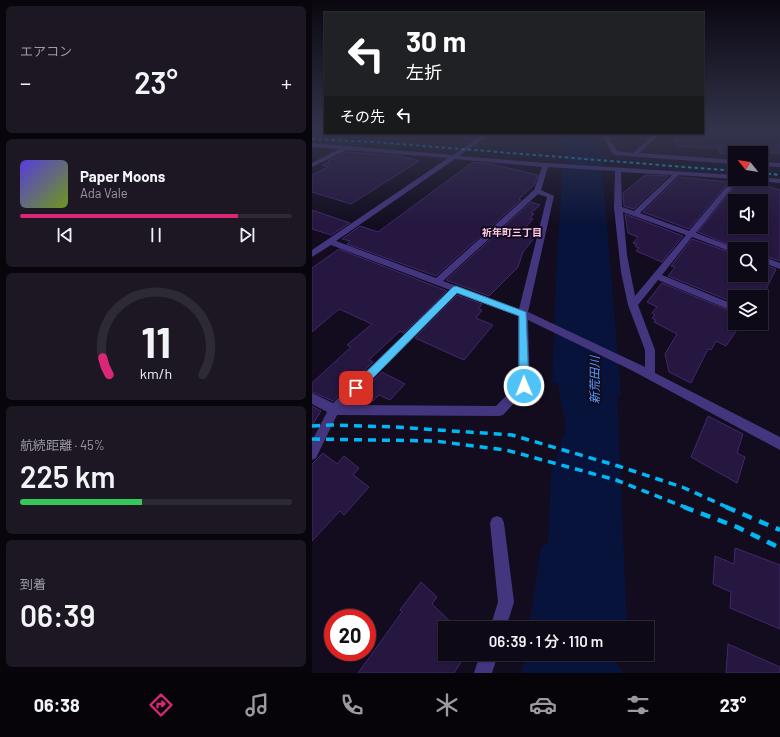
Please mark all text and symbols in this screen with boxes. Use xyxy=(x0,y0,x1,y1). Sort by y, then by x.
text: 30 m xyxy=(406,24,466,58)
icon: left xyxy=(340,28,392,80)
text: エアコン xyxy=(20,43,72,59)
text: 左折 xyxy=(406,61,442,83)
text: 23° xyxy=(134,64,178,100)
text: − xyxy=(20,69,31,95)
text: + xyxy=(281,69,292,95)
icon: left xyxy=(393,104,415,126)
text: その先 xyxy=(340,107,385,125)
north arrow xyxy=(728,146,768,186)
map controls xyxy=(728,146,768,330)
text: Paper Moons xyxy=(80,167,165,185)
text: Ada Vale xyxy=(80,185,128,201)
button: sound xyxy=(728,194,768,234)
icon: previous xyxy=(54,224,76,246)
icon: pause xyxy=(145,224,167,246)
icon: next xyxy=(236,224,258,246)
district label: 祈年町三丁目 xyxy=(482,226,542,238)
button: search xyxy=(728,242,768,282)
button: layers xyxy=(728,290,768,330)
text: 11 xyxy=(141,315,171,365)
water label: 新荒田川 xyxy=(587,354,601,404)
text: km/h xyxy=(140,364,172,381)
position arrow xyxy=(503,365,545,407)
pin xyxy=(339,371,373,405)
icon: arrive xyxy=(345,377,367,399)
text: 航続距離 · 45% xyxy=(20,437,105,453)
text: 225 km xyxy=(20,458,116,494)
text: 到着 xyxy=(20,576,46,592)
text: 06:39 xyxy=(20,597,95,633)
speed limit sign: 20 xyxy=(324,609,376,661)
text: 06:39 · 1 分 · 110 m xyxy=(489,632,603,650)
icon: directions xyxy=(147,691,175,719)
icon: music xyxy=(243,691,271,719)
icon: phone xyxy=(338,691,366,719)
icon: climate xyxy=(433,691,461,719)
icon: car xyxy=(529,691,557,719)
icon: filters xyxy=(624,691,652,719)
text: 06:38 xyxy=(34,694,80,716)
text: 23° xyxy=(720,694,746,716)

